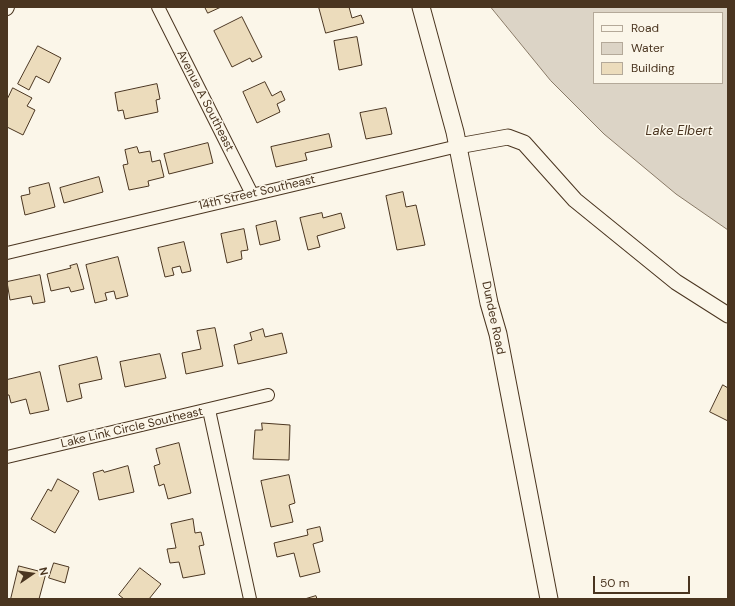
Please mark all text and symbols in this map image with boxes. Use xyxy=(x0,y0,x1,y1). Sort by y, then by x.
legend xyxy=(593,12,723,84)
text: Road xyxy=(631,20,659,36)
text: Water xyxy=(631,40,664,56)
street label: Avenue A Southeast xyxy=(173,48,237,154)
text: Building xyxy=(631,60,675,76)
water label: Lake Elbert xyxy=(646,124,712,140)
street label: 14th Street Southeast xyxy=(197,173,317,213)
street label: Dundee Road xyxy=(478,280,508,356)
street label: Lake Link Circle Southeast xyxy=(60,405,204,451)
north arrow xyxy=(12,554,52,594)
text: N xyxy=(36,566,51,577)
scale bar xyxy=(595,568,692,594)
text: 50 m xyxy=(600,575,629,591)

